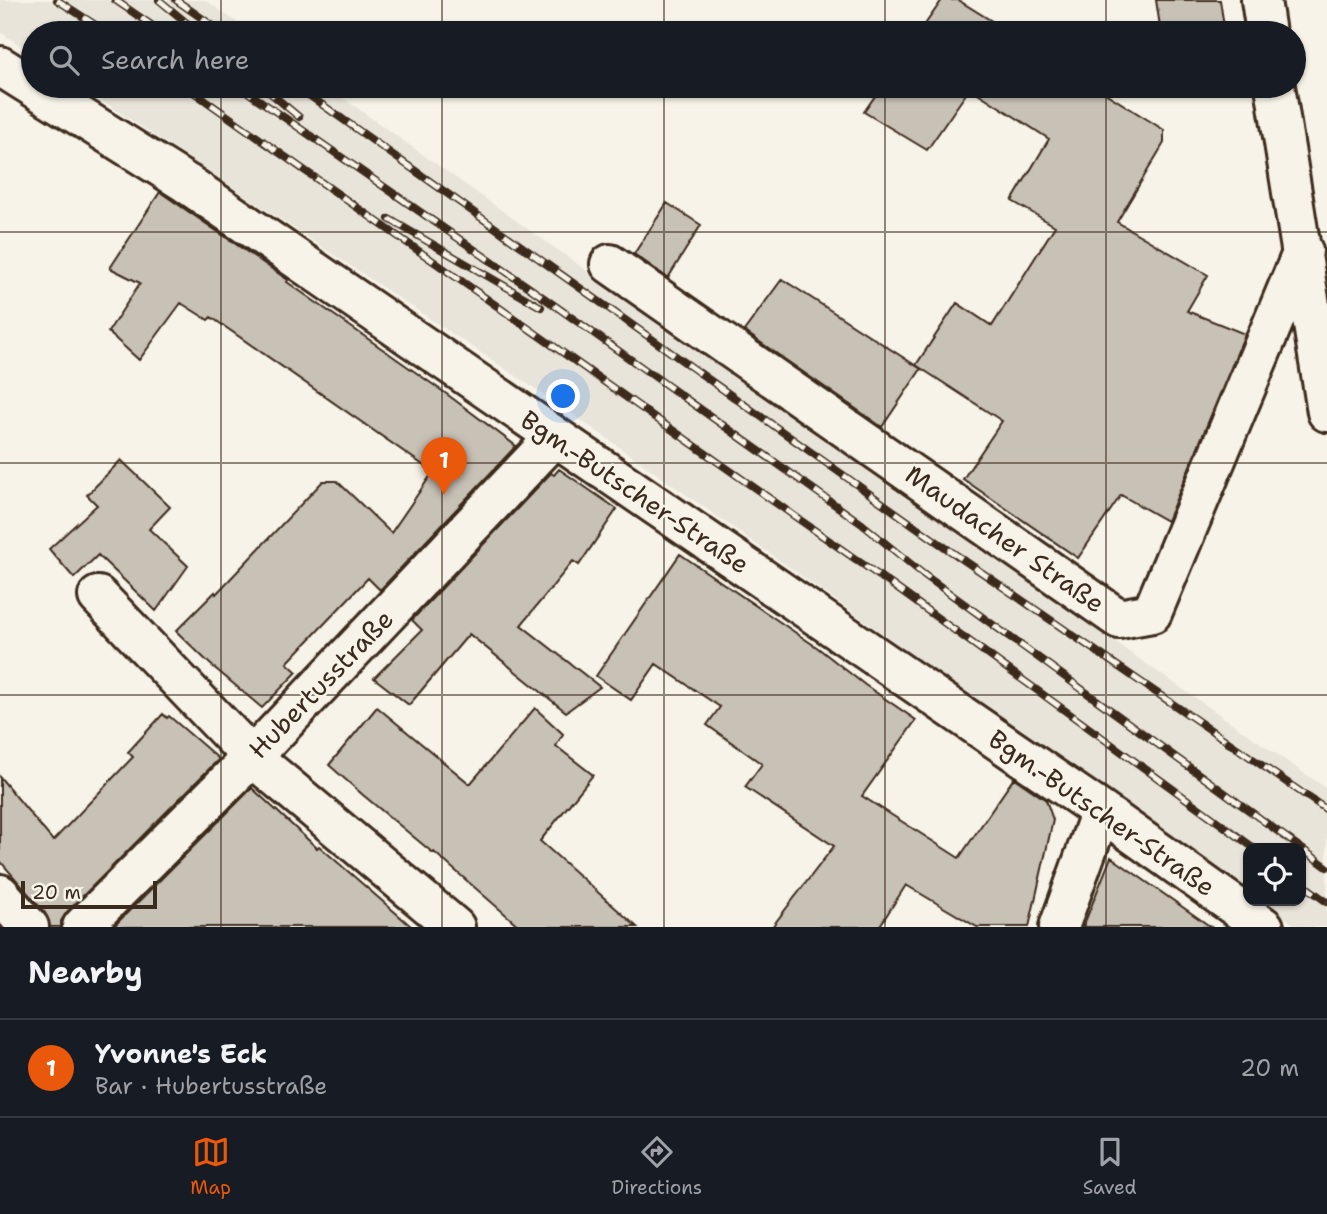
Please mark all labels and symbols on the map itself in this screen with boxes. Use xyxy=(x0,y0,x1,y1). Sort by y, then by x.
your location xyxy=(546,379,580,413)
street label: Bgm.-Butscher-Straße xyxy=(514,402,757,581)
pin: 1 xyxy=(421,437,467,495)
street label: Maudacher Straße xyxy=(899,457,1112,621)
street label: Hubertusstraße xyxy=(241,602,401,766)
street label: Bgm.-Butscher-Straße xyxy=(982,721,1223,904)
scale bar xyxy=(21,878,158,910)

